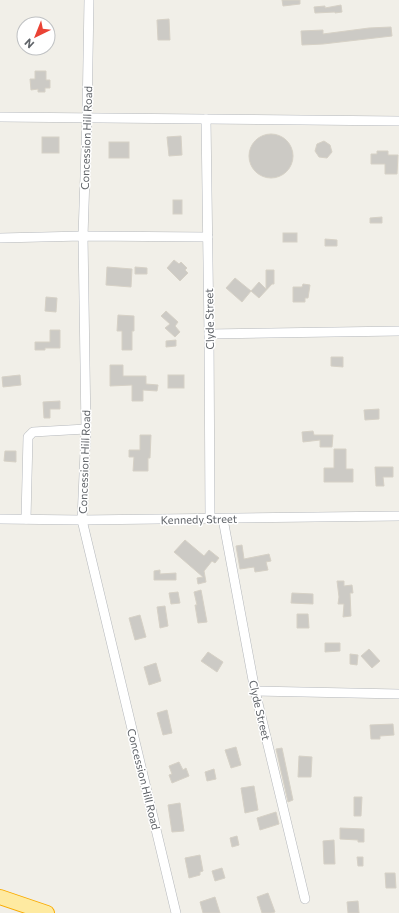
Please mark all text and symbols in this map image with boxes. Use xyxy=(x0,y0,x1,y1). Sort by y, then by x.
north arrow xyxy=(16,16,56,56)
text: N xyxy=(21,36,36,51)
street label: Concession Hill Road xyxy=(78,86,94,190)
street label: Clyde Street xyxy=(202,288,216,350)
street label: Concession Hill Road xyxy=(76,410,92,514)
street label: Kennedy Street xyxy=(161,512,238,526)
street label: Clyde Street xyxy=(247,679,273,742)
street label: Concession Hill Road xyxy=(125,727,163,831)

